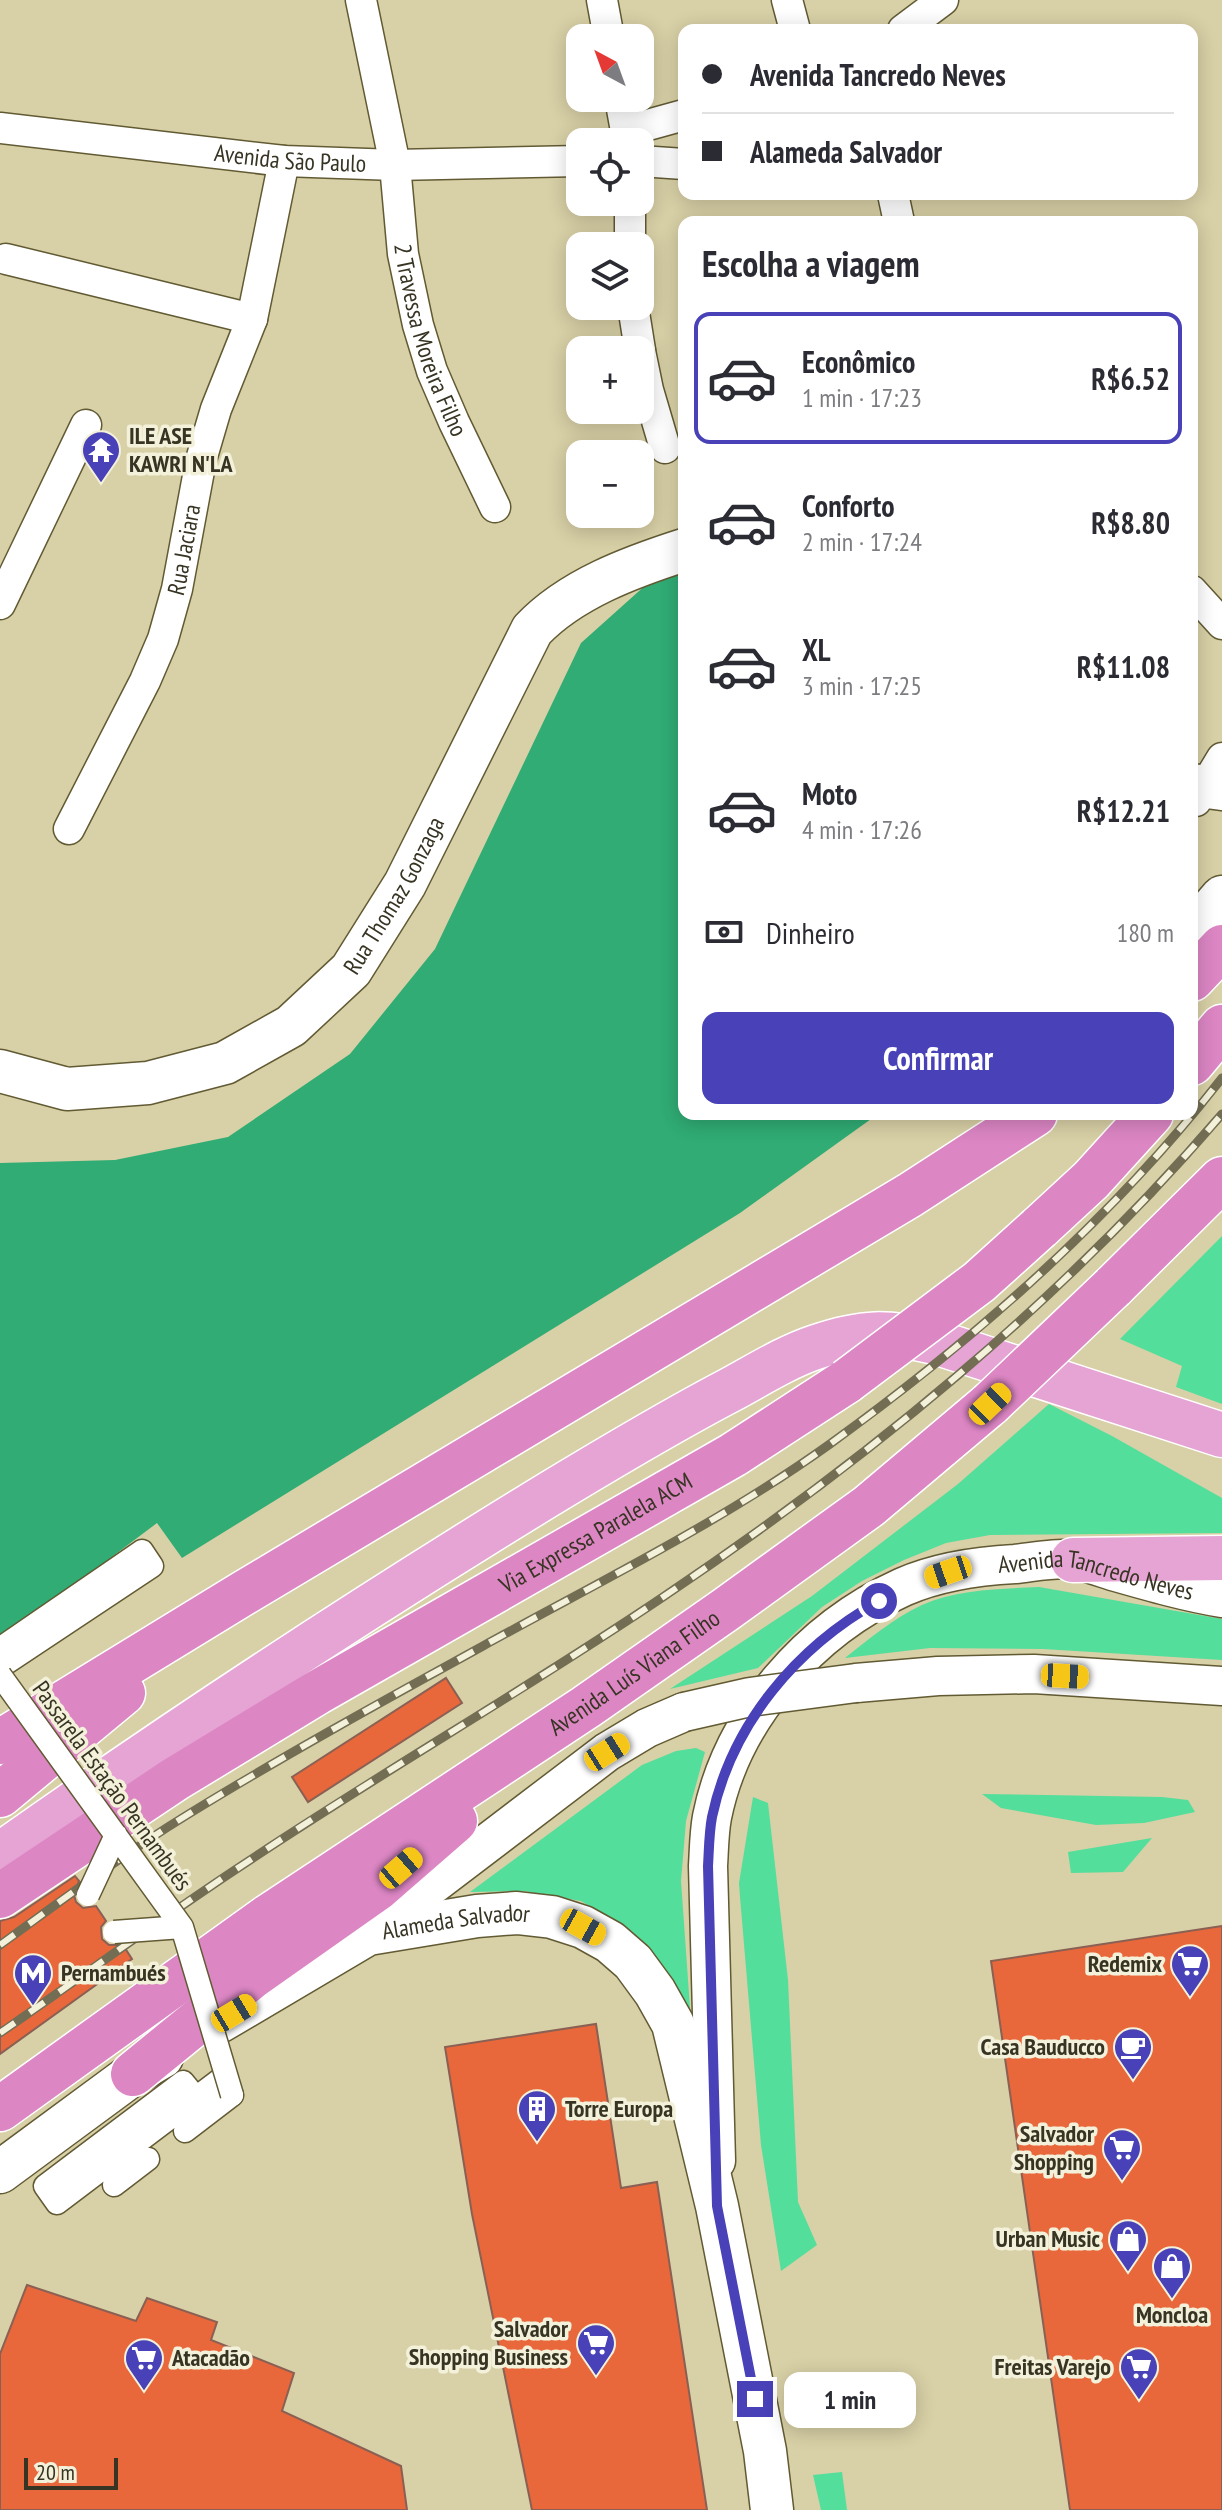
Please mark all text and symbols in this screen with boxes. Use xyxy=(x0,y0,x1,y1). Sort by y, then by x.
north arrow xyxy=(566,24,654,112)
map controls xyxy=(566,24,654,528)
text: Avenida Tancredo Neves xyxy=(750,55,1006,94)
button: locate xyxy=(566,128,654,216)
text: Alameda Salvador xyxy=(750,132,942,171)
street label: Avenida São Paulo xyxy=(213,137,367,179)
button: layers xyxy=(566,232,654,320)
text: Escolha a viagem xyxy=(702,240,920,287)
street label: 2 Travessa Moreira Filho xyxy=(387,242,475,441)
button: + xyxy=(566,336,654,424)
icon: car xyxy=(706,342,778,414)
text: Econômico xyxy=(802,342,915,381)
text: R$6.52 xyxy=(1091,359,1170,398)
text: 1 min · 17:23 xyxy=(802,381,922,414)
place label: ILE ASE KAWRI N'LA xyxy=(129,420,234,479)
temple icon: ILE ASE KAWRI N'LA xyxy=(80,429,122,484)
button: − xyxy=(566,440,654,528)
icon: car xyxy=(706,486,778,558)
text: Conforto xyxy=(802,486,895,525)
street label: Rua Jaciara xyxy=(160,502,207,599)
text: R$8.80 xyxy=(1091,503,1170,542)
text: 2 min · 17:24 xyxy=(802,525,922,558)
icon: car xyxy=(706,630,778,702)
text: XL xyxy=(802,630,831,669)
text: R$11.08 xyxy=(1077,647,1170,686)
text: 3 min · 17:25 xyxy=(802,669,922,702)
icon: car xyxy=(706,774,778,846)
text: Moto xyxy=(802,774,857,813)
text: R$12.21 xyxy=(1077,791,1170,830)
street label: Rua Thomaz Gonzaga xyxy=(336,811,451,980)
text: 4 min · 17:26 xyxy=(802,813,922,846)
icon: cash xyxy=(702,910,746,954)
text: Dinheiro xyxy=(766,913,855,952)
text: 180 m xyxy=(1116,916,1174,949)
button: Confirmar xyxy=(702,1012,1174,1104)
car xyxy=(964,1379,1016,1429)
street label: Via Expressa Paralela ACM xyxy=(493,1465,698,1601)
street label: Avenida Tancredo Neves xyxy=(997,1543,1197,1607)
car xyxy=(921,1553,975,1591)
route start xyxy=(861,1583,897,1619)
street label: Avenida Luís Viana Filho xyxy=(543,1602,726,1742)
car xyxy=(1040,1663,1090,1689)
street label: Passarela Estação Pernambués xyxy=(26,1675,199,1897)
car xyxy=(580,1729,634,1775)
car xyxy=(375,1843,427,1893)
street label: Alameda Salvador xyxy=(380,1897,532,1946)
car xyxy=(556,1905,610,1949)
supermarket icon: Redemix xyxy=(1169,1943,1211,1998)
place label: Redemix xyxy=(1088,1948,1162,1979)
metro station icon: Pernambués xyxy=(12,1952,54,2007)
place label: Pernambués xyxy=(61,1957,166,1988)
car xyxy=(207,1990,261,2036)
cafe icon: Casa Bauducco xyxy=(1112,2026,1154,2081)
place label: Casa Bauducco xyxy=(980,2031,1105,2062)
building icon: Torre Europa xyxy=(516,2088,558,2143)
place label: Torre Europa xyxy=(565,2093,673,2124)
place label: Salvador Shopping xyxy=(1014,2118,1095,2177)
supermarket icon: Salvador Shopping xyxy=(1101,2127,1143,2182)
shop icon: Urban Music xyxy=(1107,2218,1149,2273)
place label: Urban Music xyxy=(996,2223,1101,2254)
shop icon: Moncloa xyxy=(1151,2245,1193,2300)
place label: Moncloa xyxy=(1136,2299,1208,2330)
place label: Salvador Shopping Business xyxy=(409,2313,569,2372)
supermarket icon: Salvador Shopping Business xyxy=(575,2322,617,2377)
supermarket icon: Atacadão xyxy=(123,2337,165,2392)
place label: Atacadão xyxy=(171,2342,250,2373)
supermarket icon: Freitas Varejo xyxy=(1118,2346,1160,2401)
place label: Freitas Varejo xyxy=(994,2351,1111,2382)
callout: 1 min xyxy=(783,2371,915,2427)
route end xyxy=(737,2381,773,2417)
text: 1 min xyxy=(824,2383,876,2416)
scale bar xyxy=(24,2454,118,2490)
text: 20 m xyxy=(36,2458,75,2486)

